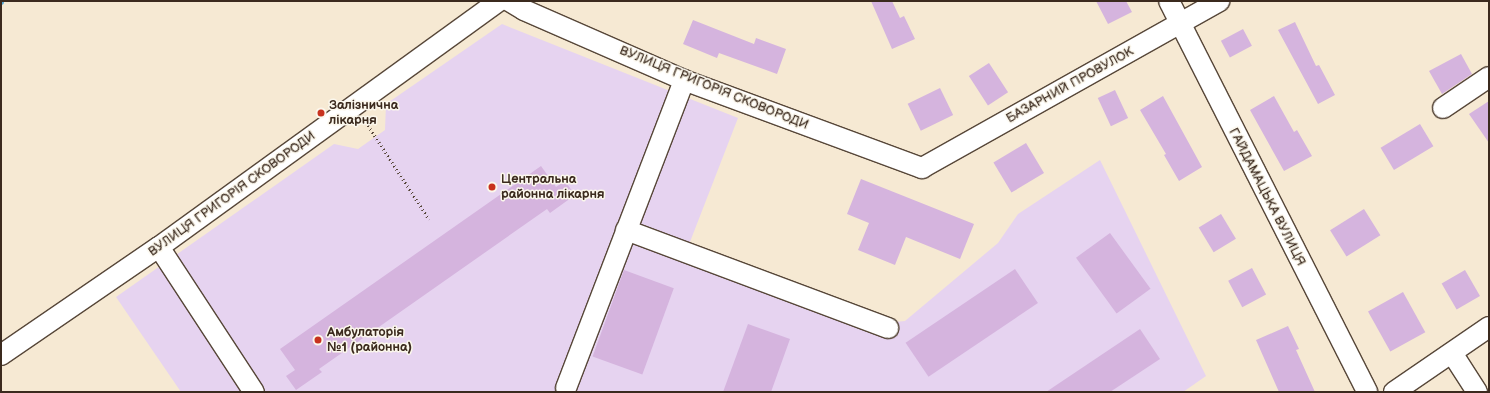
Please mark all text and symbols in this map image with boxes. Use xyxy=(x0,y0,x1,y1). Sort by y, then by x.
street label: ВУЛИЦЯ ГРИГОРІЯ СКОВОРОДИ xyxy=(617,43,811,133)
street label: БАЗАРНИЙ ПРОВУЛОК xyxy=(1004,44,1136,126)
place label: Залізнична лікарня xyxy=(329,98,398,129)
marker: Залізнична лікарня xyxy=(316,108,326,118)
street label: ГАЙДАМАЦЬКА ВУЛИЦЯ xyxy=(1225,126,1309,268)
street label: ВУЛИЦЯ ГРИГОРІЯ СКОВОРОДИ xyxy=(146,128,318,260)
place label: Центральна районна лікарня xyxy=(501,172,605,203)
marker: Центральна районна лікарня xyxy=(486,181,498,193)
place label: Амбулаторія №1 (районна) xyxy=(327,325,412,356)
marker: Амбулаторія №1 (районна) xyxy=(312,334,324,346)

